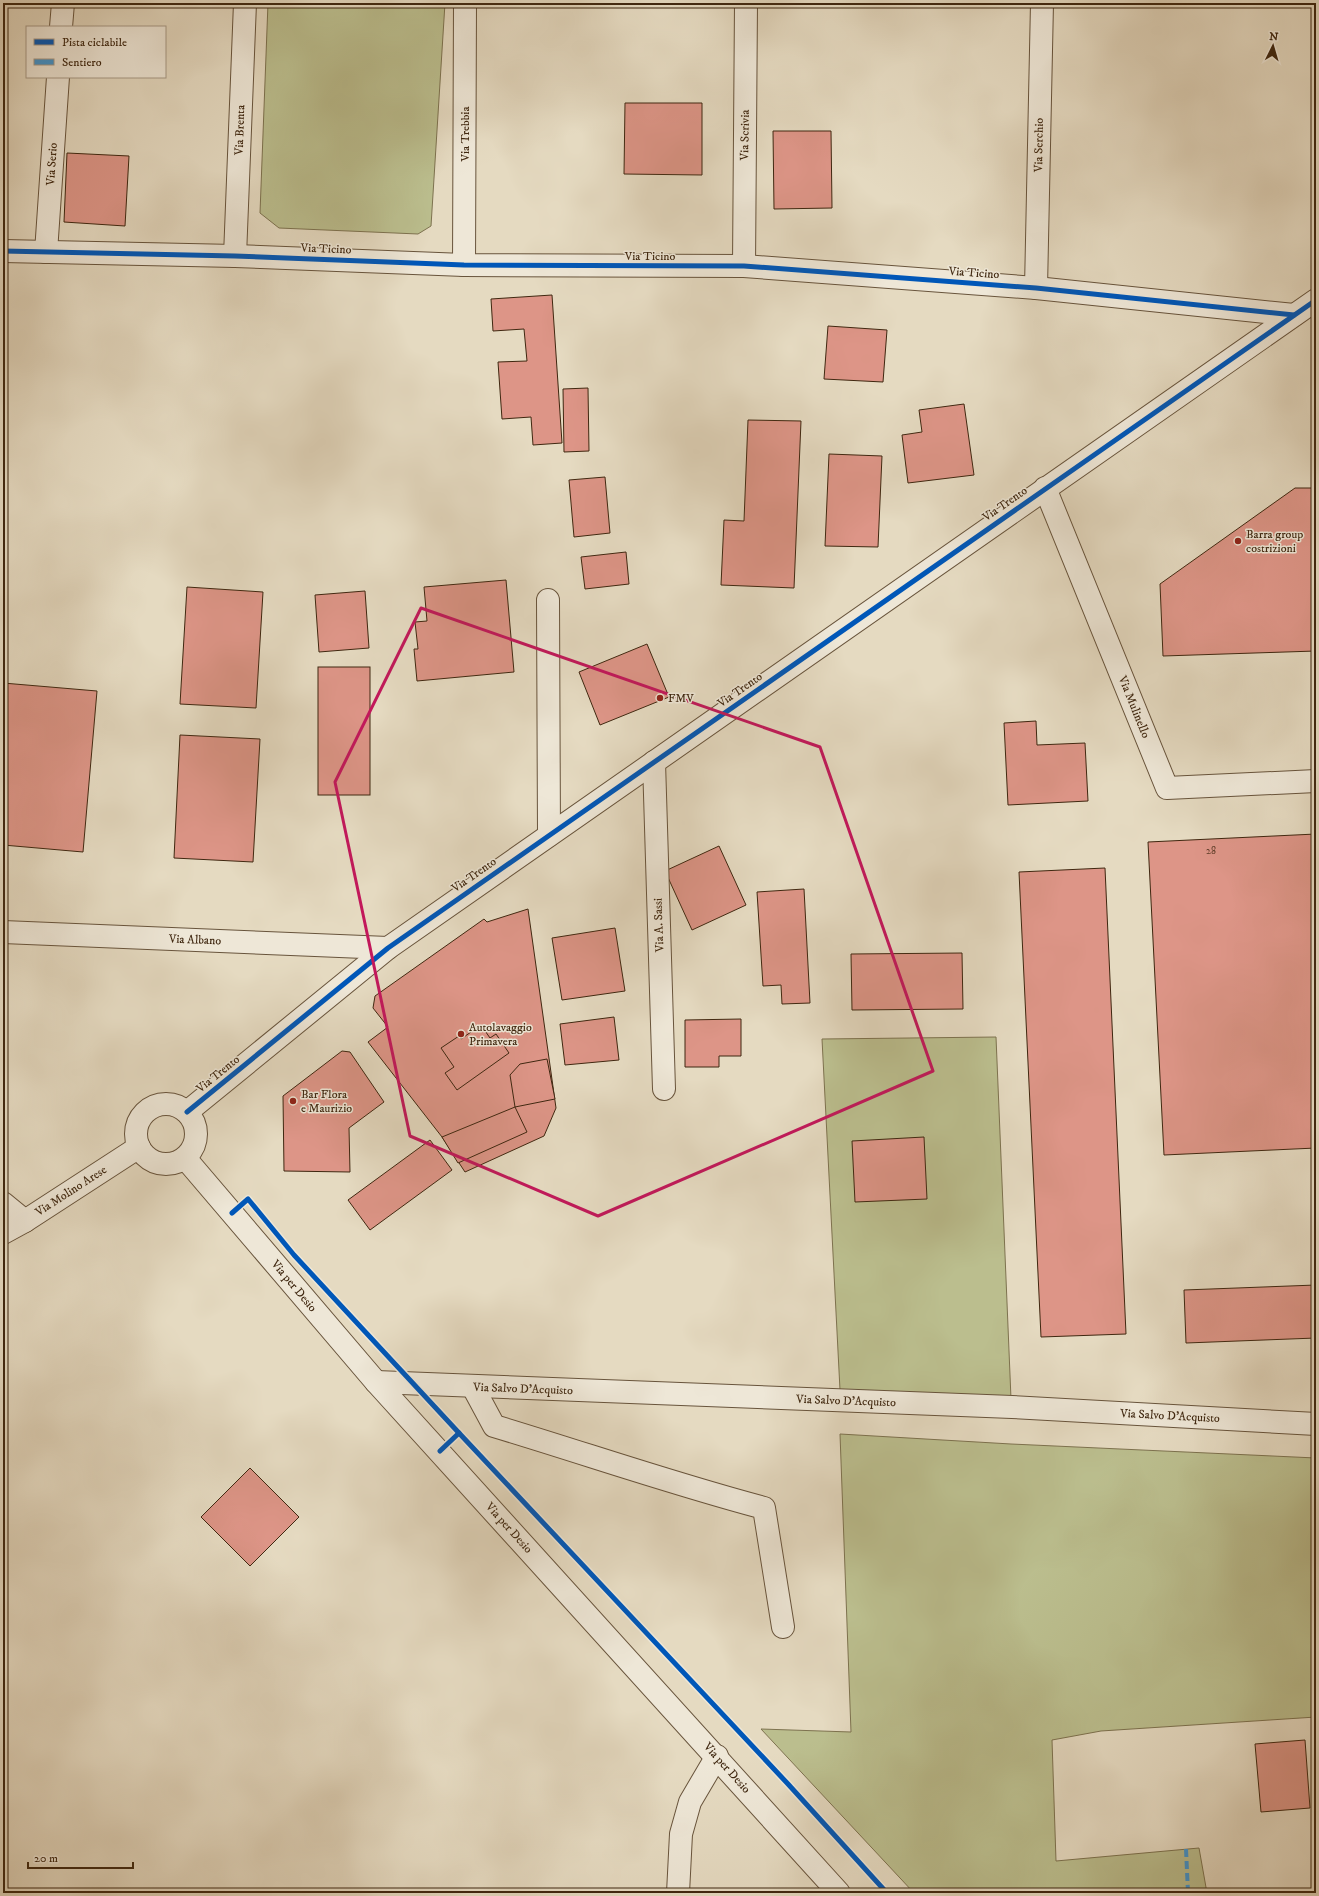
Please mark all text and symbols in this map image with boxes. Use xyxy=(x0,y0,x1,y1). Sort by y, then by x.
legend xyxy=(26,26,166,78)
north arrow xyxy=(1253,26,1293,66)
text: N xyxy=(1269,30,1279,44)
text: Pista ciclabile xyxy=(62,35,127,50)
text: Sentiero xyxy=(62,55,102,70)
street label: Via Brenta xyxy=(232,104,248,156)
street label: Via Trebbia xyxy=(458,106,473,163)
street label: Via Scrivia xyxy=(737,109,753,162)
street label: Via Serchio xyxy=(1031,118,1047,173)
street label: Via Serio xyxy=(43,142,61,187)
street label: Via Ticino xyxy=(299,241,352,257)
street label: Via Ticino xyxy=(624,249,676,264)
street label: Via Ticino xyxy=(947,264,1000,282)
street label: Via Trento xyxy=(979,483,1031,525)
place label: Barra group costrizioni xyxy=(1246,527,1303,556)
marker: Barra group costrizioni xyxy=(1233,536,1243,546)
street label: Via Trento xyxy=(714,669,766,711)
street label: Via Mulinello xyxy=(1114,673,1153,740)
place label: FMV xyxy=(668,691,694,706)
marker: FMV xyxy=(655,693,665,703)
house number: 28 xyxy=(1206,845,1216,857)
street label: Via Trento xyxy=(448,854,500,896)
street label: Via A. Sassi xyxy=(651,898,667,953)
street label: Via Albano xyxy=(168,932,222,948)
place label: Autolavaggio Primavera xyxy=(469,1020,532,1049)
marker: Autolavaggio Primavera xyxy=(456,1029,466,1039)
street label: Via Trento xyxy=(193,1052,243,1097)
place label: Bar Flora e Maurizio xyxy=(301,1087,352,1116)
marker: Bar Flora e Maurizio xyxy=(288,1096,298,1106)
street label: Via Molino Arese xyxy=(32,1162,110,1220)
street label: Via per Desio xyxy=(267,1256,320,1315)
street label: Via Salvo D'Acquisto xyxy=(472,1380,573,1398)
street label: Via Salvo D'Acquisto xyxy=(795,1392,896,1410)
street label: Via Salvo D'Acquisto xyxy=(1119,1406,1220,1426)
street label: Via per Desio xyxy=(482,1499,536,1557)
street label: Via per Desio xyxy=(700,1739,754,1797)
scale bar xyxy=(28,1844,133,1870)
text: 20 m xyxy=(34,1851,58,1866)

